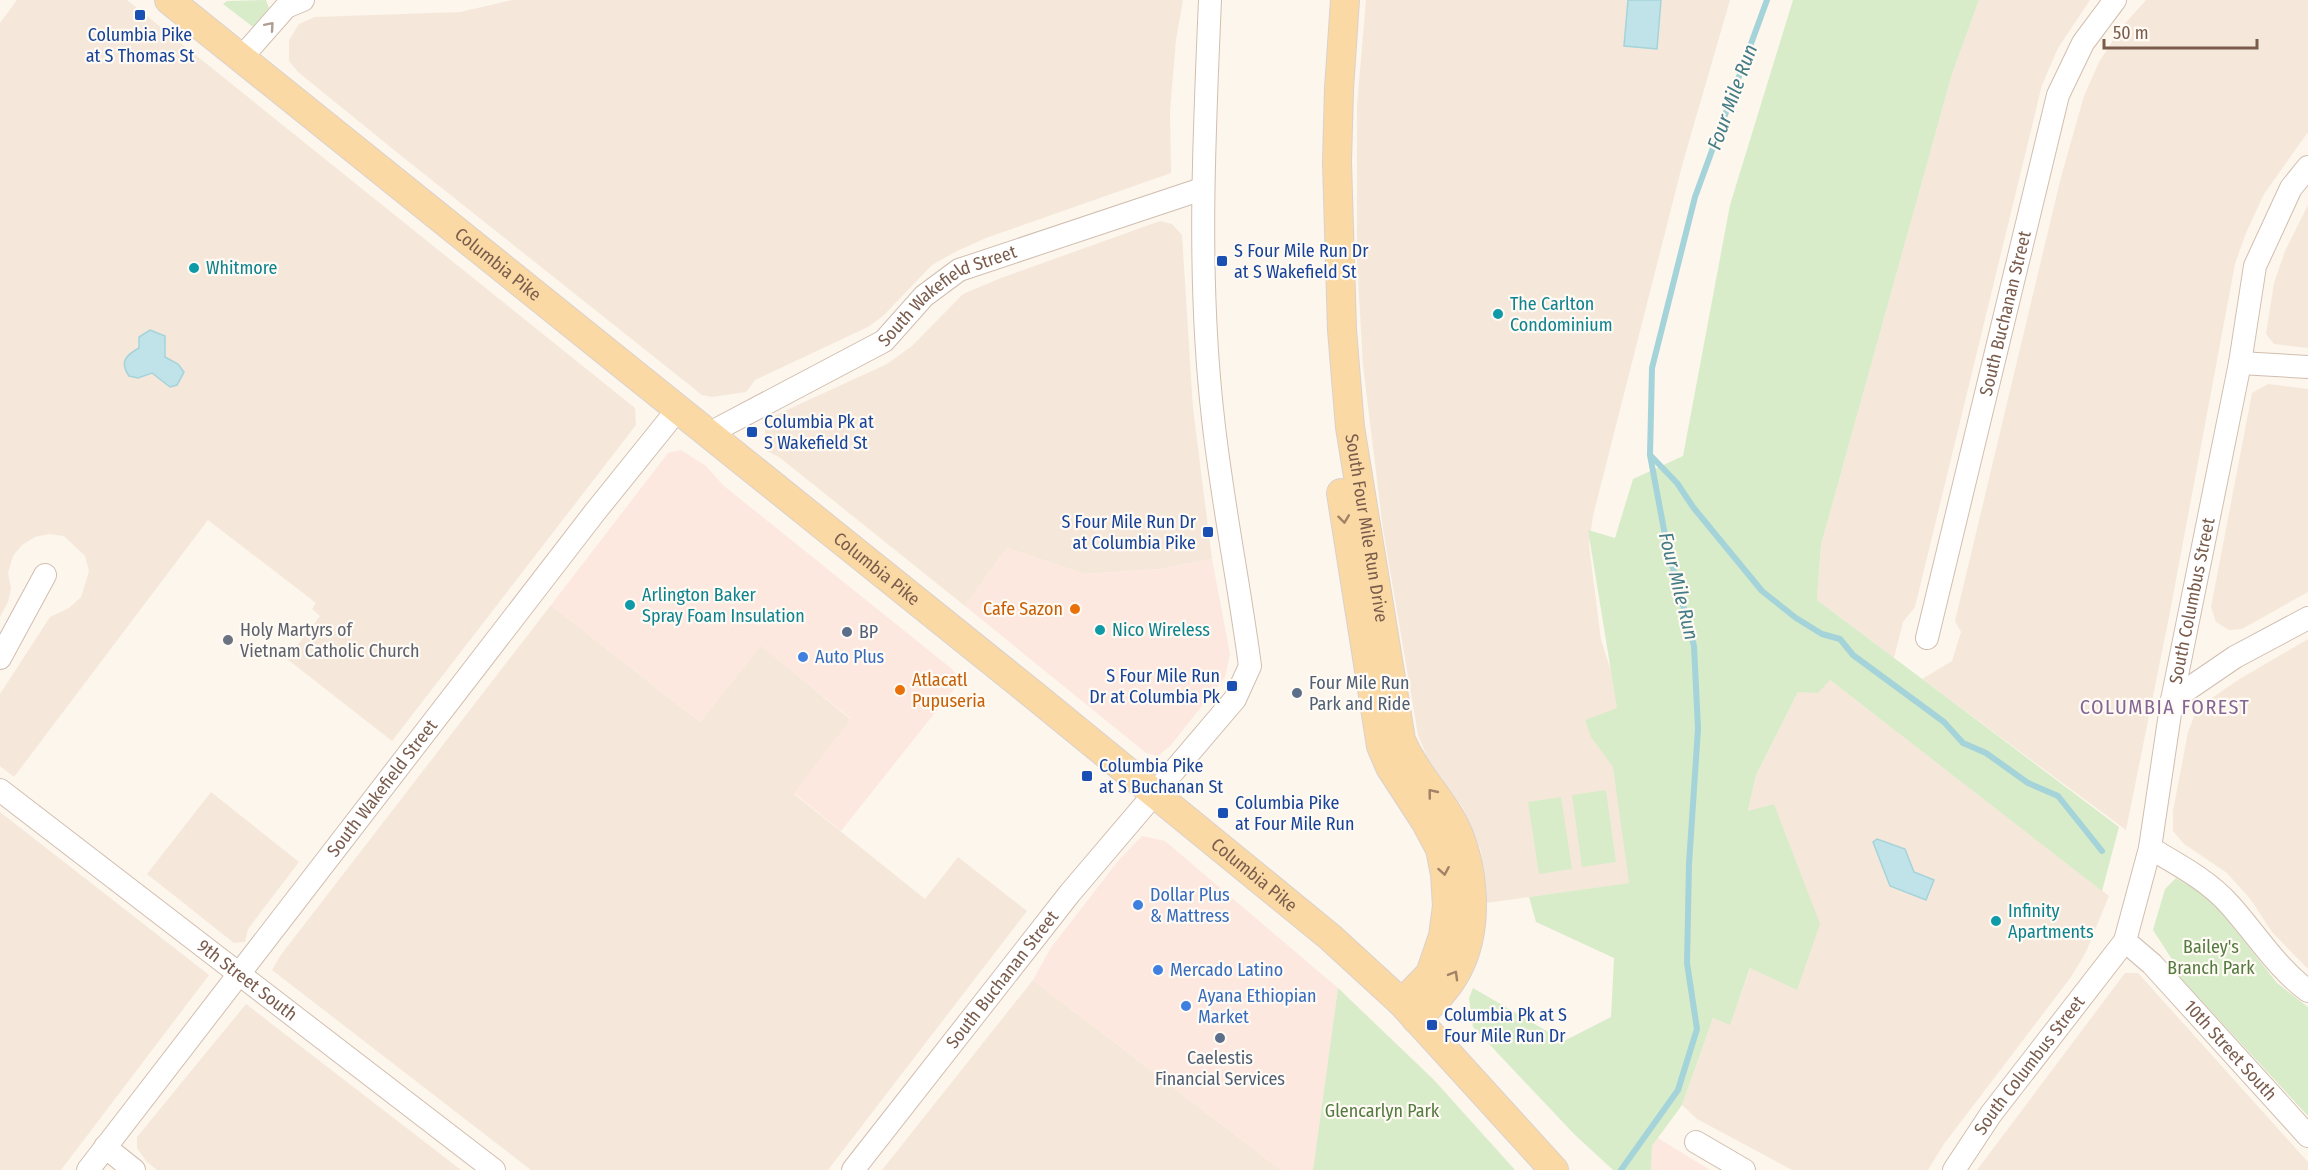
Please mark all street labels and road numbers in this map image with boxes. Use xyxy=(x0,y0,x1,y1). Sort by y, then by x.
street label: Columbia Pike xyxy=(450,223,546,306)
street label: South Buchanan Street xyxy=(1975,228,2036,398)
street label: South Wakefield Street xyxy=(873,241,1019,351)
street label: South Four Mile Run Drive xyxy=(1340,432,1393,624)
street label: South Columbus Street xyxy=(2165,516,2220,686)
street label: Columbia Pike xyxy=(829,527,924,610)
street label: South Wakefield Street xyxy=(322,715,442,861)
street label: Columbia Pike xyxy=(1207,833,1302,917)
street label: South Buchanan Street xyxy=(941,906,1063,1053)
street label: 9th Street South xyxy=(193,935,302,1026)
street label: South Columbus Street xyxy=(1969,991,2089,1139)
street label: 10th Street South xyxy=(2179,996,2281,1105)

